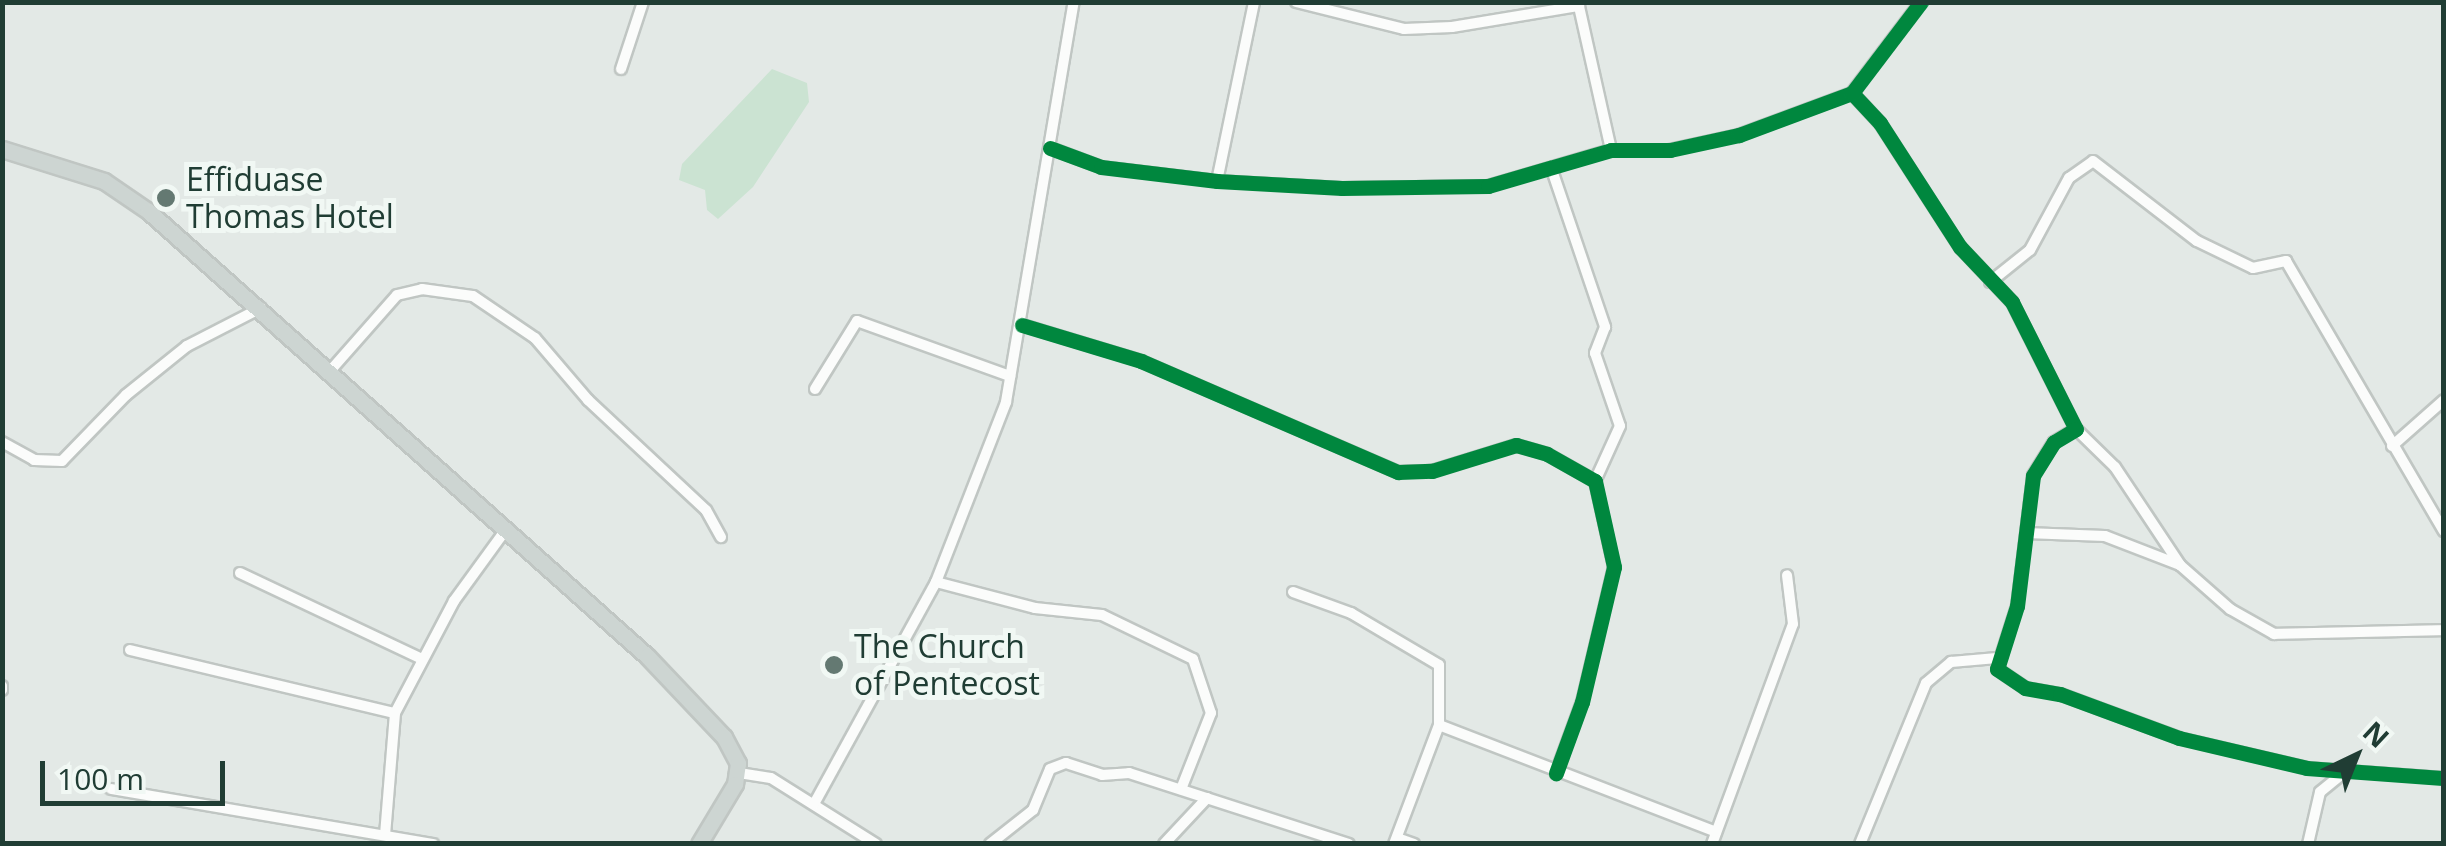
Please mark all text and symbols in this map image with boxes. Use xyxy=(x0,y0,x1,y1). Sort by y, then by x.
place label: Effiduase Thomas Hotel xyxy=(186,161,394,236)
marker: Effiduase Thomas Hotel xyxy=(155,187,177,209)
place label: The Church of Pentecost xyxy=(854,628,1040,703)
marker: The Church of Pentecost xyxy=(823,654,845,676)
north arrow xyxy=(2306,706,2406,806)
text: N xyxy=(2355,712,2398,756)
scale bar xyxy=(45,741,230,803)
text: 100 m xyxy=(57,758,144,799)

